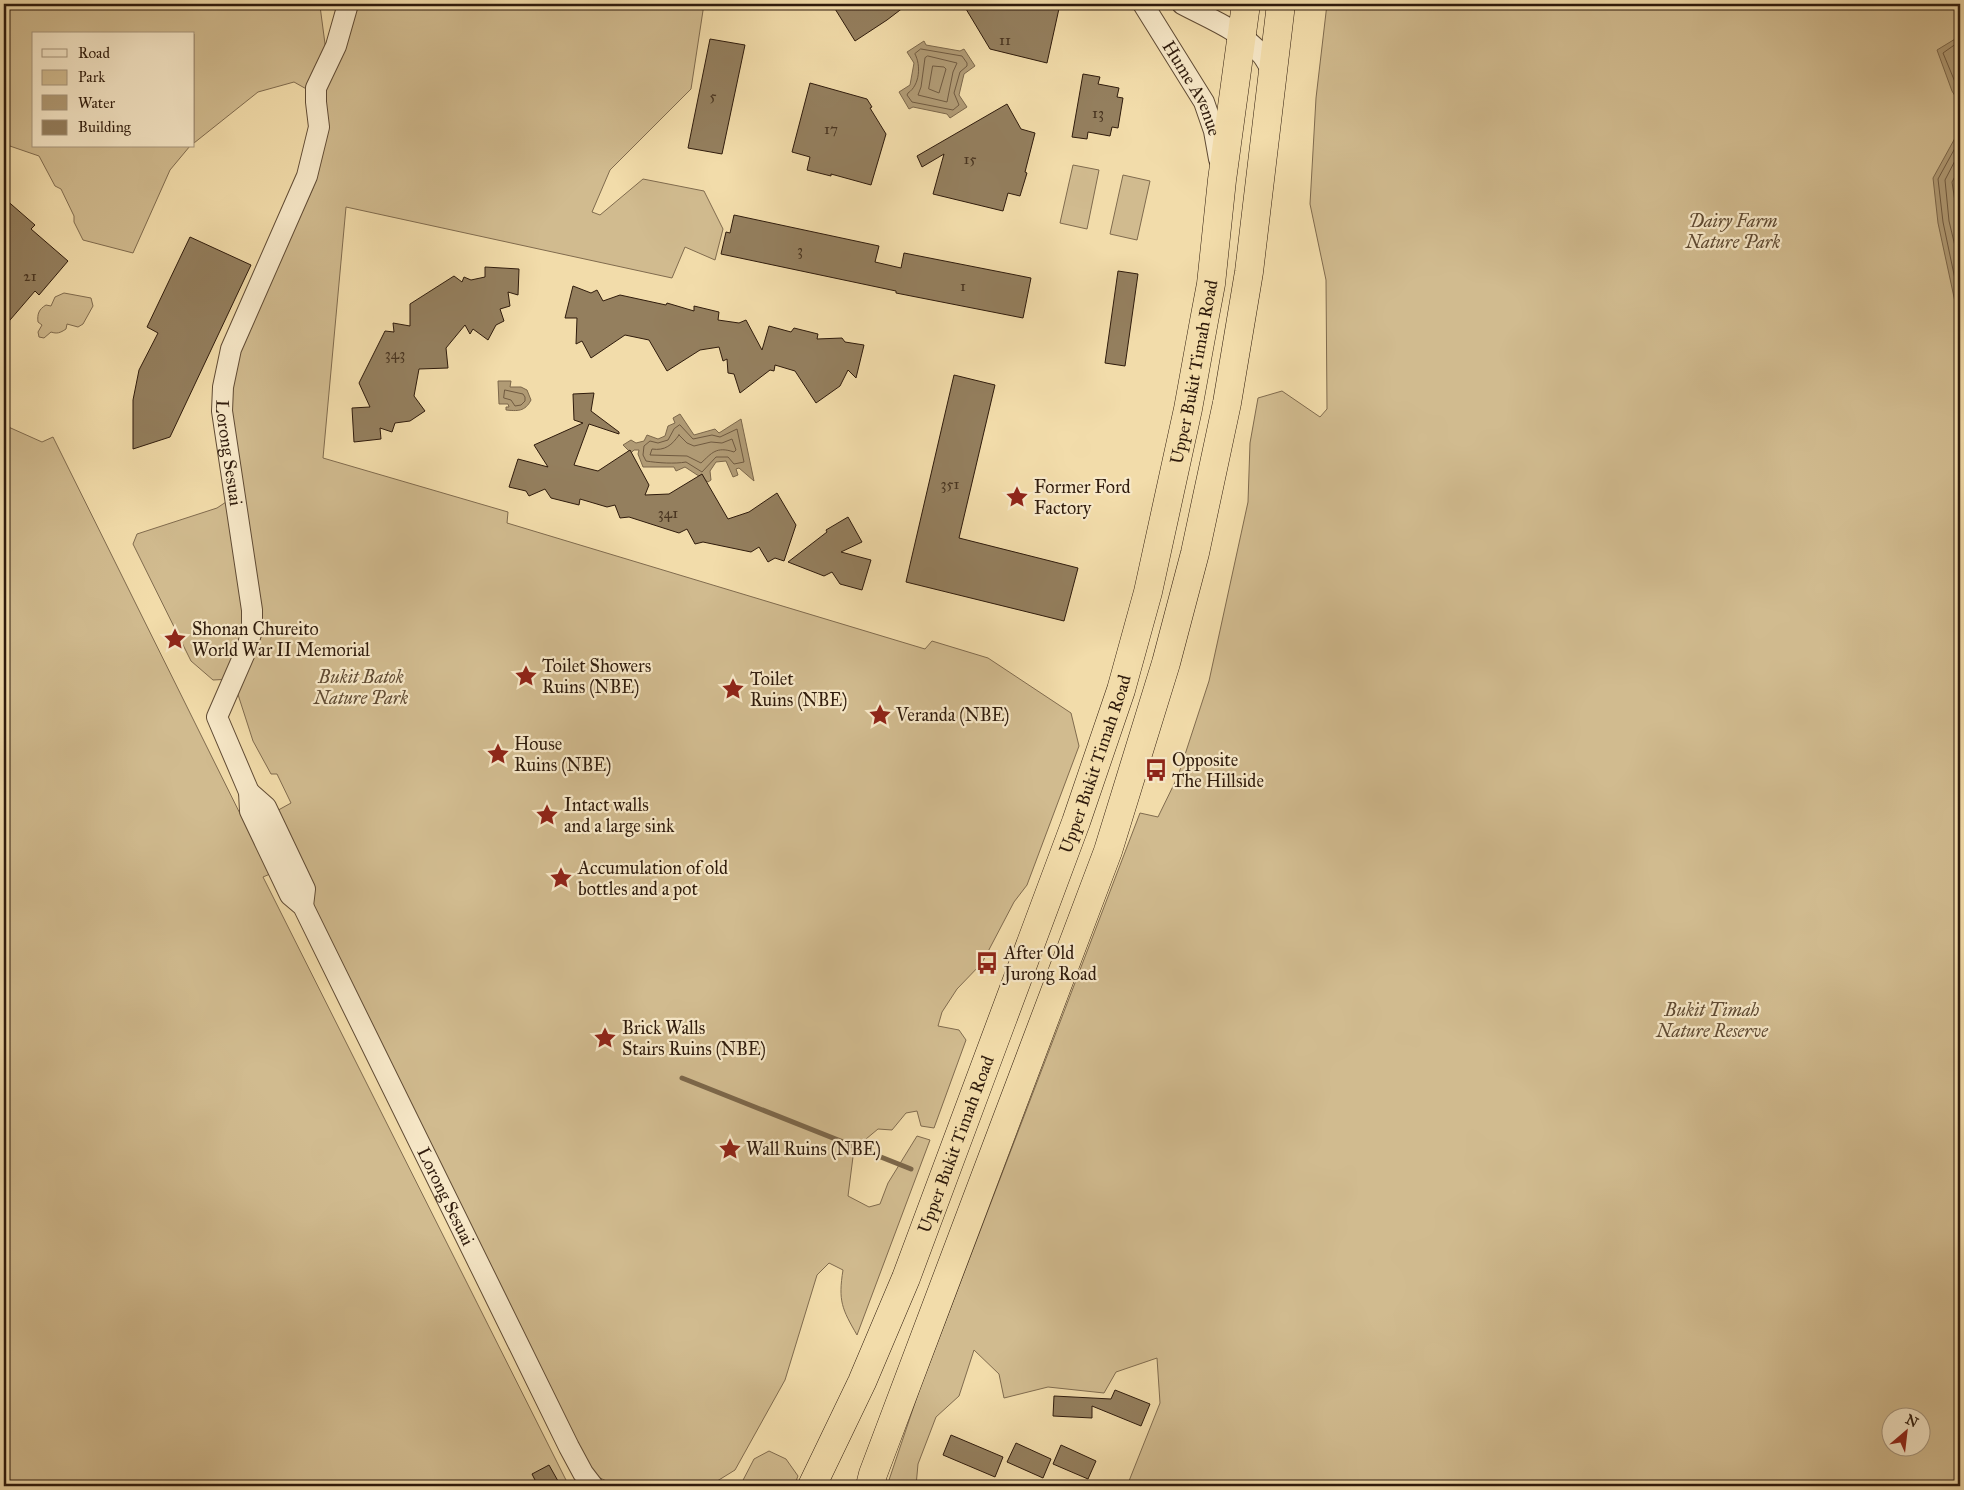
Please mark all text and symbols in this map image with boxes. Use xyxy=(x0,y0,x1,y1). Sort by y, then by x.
house number: 11 xyxy=(999,31,1011,49)
legend xyxy=(32,32,195,148)
street label: Hume Avenue xyxy=(1158,37,1226,138)
text: Road xyxy=(78,44,110,62)
text: Park xyxy=(78,68,105,86)
house number: 5 xyxy=(710,87,717,105)
text: Water xyxy=(78,94,115,112)
house number: 13 xyxy=(1092,104,1104,122)
text: Building xyxy=(78,118,132,136)
house number: 17 xyxy=(824,120,838,138)
house number: 15 xyxy=(964,150,976,168)
park label: Dairy Farm Nature Park xyxy=(1685,210,1780,253)
house number: 3 xyxy=(797,241,803,259)
house number: 21 xyxy=(23,267,37,285)
house number: 1 xyxy=(960,277,966,295)
street label: Upper Bukit Timah Road xyxy=(1165,278,1223,466)
house number: 343 xyxy=(385,345,405,363)
street label: Lorong Sesuai xyxy=(211,399,247,507)
house number: 351 xyxy=(941,475,960,493)
place label: Former Ford Factory xyxy=(1034,476,1131,519)
place icon: Former Ford Factory xyxy=(1004,484,1030,510)
house number: 341 xyxy=(658,504,678,522)
place label: Shonan Chureito World War II Memorial xyxy=(192,618,370,661)
place icon: Shonan Chureito World War II Memorial xyxy=(162,626,188,652)
place label: Toilet Showers Ruins (NBE) xyxy=(542,655,651,699)
place icon: Toilet Showers Ruins (NBE) xyxy=(513,663,539,689)
park label: Bukit Batok Nature Park xyxy=(313,666,408,709)
place label: Toilet Ruins (NBE) xyxy=(750,668,847,712)
street label: Upper Bukit Timah Road xyxy=(1054,672,1136,856)
place icon: Toilet Ruins (NBE) xyxy=(720,676,746,702)
place icon: Veranda (NBE) xyxy=(867,702,893,728)
place label: Veranda (NBE) xyxy=(895,704,1009,727)
place label: House Ruins (NBE) xyxy=(514,733,611,777)
place icon: House Ruins (NBE) xyxy=(485,741,511,767)
place label: Opposite The Hillside xyxy=(1172,749,1264,792)
bus stop icon: Opposite The Hillside xyxy=(1143,757,1169,783)
place label: Intact walls and a large sink xyxy=(564,794,675,838)
place icon: Intact walls and a large sink xyxy=(534,802,560,828)
place label: Accumulation of old bottles and a pot xyxy=(577,857,728,900)
place icon: Accumulation of old bottles and a pot xyxy=(548,865,574,891)
place label: After Old Jurong Road xyxy=(1002,942,1097,986)
bus stop icon: After Old Jurong Road xyxy=(974,950,1000,976)
park label: Bukit Timah Nature Reserve xyxy=(1655,999,1769,1042)
place label: Brick Walls Stairs Ruins (NBE) xyxy=(622,1017,766,1061)
place icon: Brick Walls Stairs Ruins (NBE) xyxy=(592,1025,618,1051)
street label: Upper Bukit Timah Road xyxy=(913,1053,999,1236)
place icon: Wall Ruins (NBE) xyxy=(717,1136,743,1162)
place label: Wall Ruins (NBE) xyxy=(746,1138,881,1161)
street label: Lorong Sesuai xyxy=(412,1144,479,1249)
north arrow xyxy=(1882,1408,1932,1458)
text: N xyxy=(1903,1411,1921,1431)

